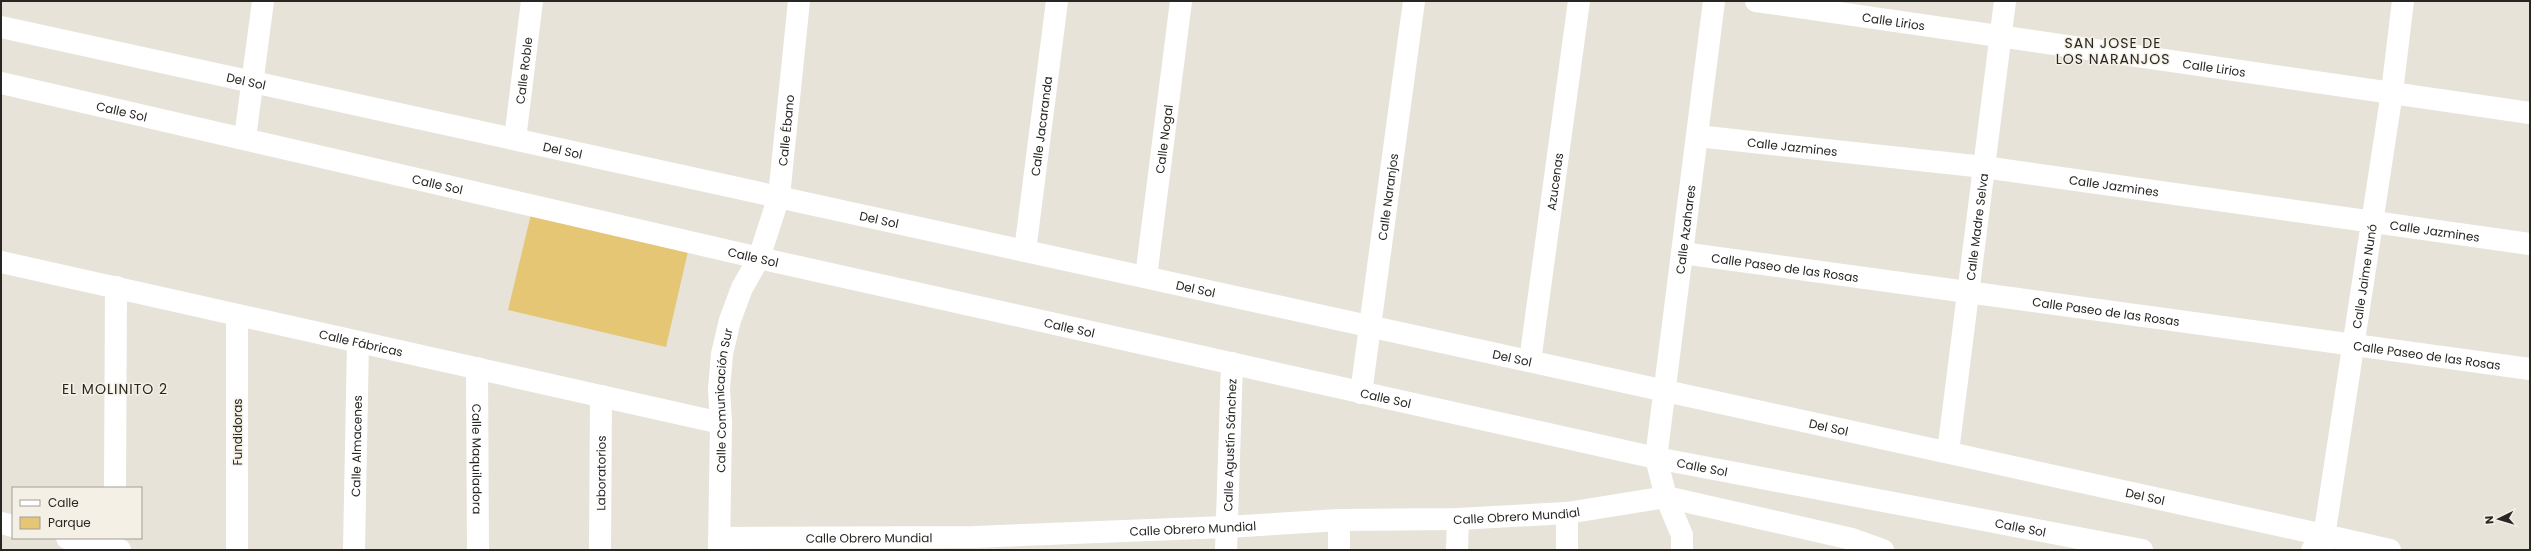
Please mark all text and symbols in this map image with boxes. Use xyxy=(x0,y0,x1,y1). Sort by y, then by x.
street label: Calle Lirios xyxy=(1861,8,1926,34)
district label: SAN JOSE DE LOS NARANJOS xyxy=(2056,33,2170,69)
street label: Calle Roble xyxy=(511,36,536,105)
street label: Calle Lirios xyxy=(2182,54,2247,80)
street label: Del Sol xyxy=(225,68,268,93)
street label: Calle Jacaranda xyxy=(1026,75,1056,177)
street label: Calle Ébano xyxy=(774,93,798,167)
street label: Calle Sol xyxy=(95,97,149,125)
street label: Calle Nogal xyxy=(1151,104,1176,175)
street label: Calle Jazmines xyxy=(1746,133,1838,160)
street label: Del Sol xyxy=(541,137,584,162)
street label: Calle Naranjos xyxy=(1373,152,1402,241)
street label: Azucenas xyxy=(1542,152,1567,212)
street label: Calle Sol xyxy=(410,170,465,198)
street label: Calle Jazmines xyxy=(2068,171,2160,200)
street label: Calle Madre Selva xyxy=(1961,172,1992,281)
street label: Calle Azahares xyxy=(1671,184,1699,275)
street label: Del Sol xyxy=(858,207,901,232)
street label: Calle Jazmines xyxy=(2389,216,2481,245)
street label: Calle Jaime Nunó xyxy=(2347,222,2380,330)
street label: Calle Sol xyxy=(726,243,780,271)
street label: Calle Paseo de las Rosas xyxy=(1710,249,1860,286)
street label: Del Sol xyxy=(1175,276,1217,301)
street label: Calle Paseo de las Rosas xyxy=(2031,293,2181,330)
street label: Calle Sol xyxy=(1042,313,1097,341)
street label: Calle Fábricas xyxy=(318,325,405,360)
street label: Calle Comunicación Sur xyxy=(710,326,736,473)
street label: Calle Paseo de las Rosas xyxy=(2352,336,2502,373)
street label: Del Sol xyxy=(1491,345,1534,370)
street label: Calle Agustín Sánchez xyxy=(1219,378,1240,512)
district label: EL MOLINITO 2 xyxy=(62,379,168,399)
street label: Calle Sol xyxy=(1359,384,1413,412)
street label: Calle Almacenes xyxy=(347,395,365,497)
street label: Fundidoras xyxy=(229,398,246,466)
street label: Calle Maquiladora xyxy=(469,404,486,514)
street label: Del Sol xyxy=(1808,414,1850,439)
street label: Laboratorios xyxy=(592,435,609,511)
street label: Calle Sol xyxy=(1675,454,1729,480)
street label: Del Sol xyxy=(2124,483,2167,508)
legend xyxy=(12,487,142,539)
text: Calle xyxy=(48,494,79,511)
north arrow xyxy=(2479,499,2519,539)
street label: Calle Obrero Mundial xyxy=(1453,503,1581,528)
text: Parque xyxy=(48,514,91,531)
street label: Calle Sol xyxy=(1994,514,2048,540)
text: N xyxy=(2481,515,2497,525)
street label: Calle Obrero Mundial xyxy=(1129,517,1257,539)
street label: Calle Obrero Mundial xyxy=(806,529,932,546)

